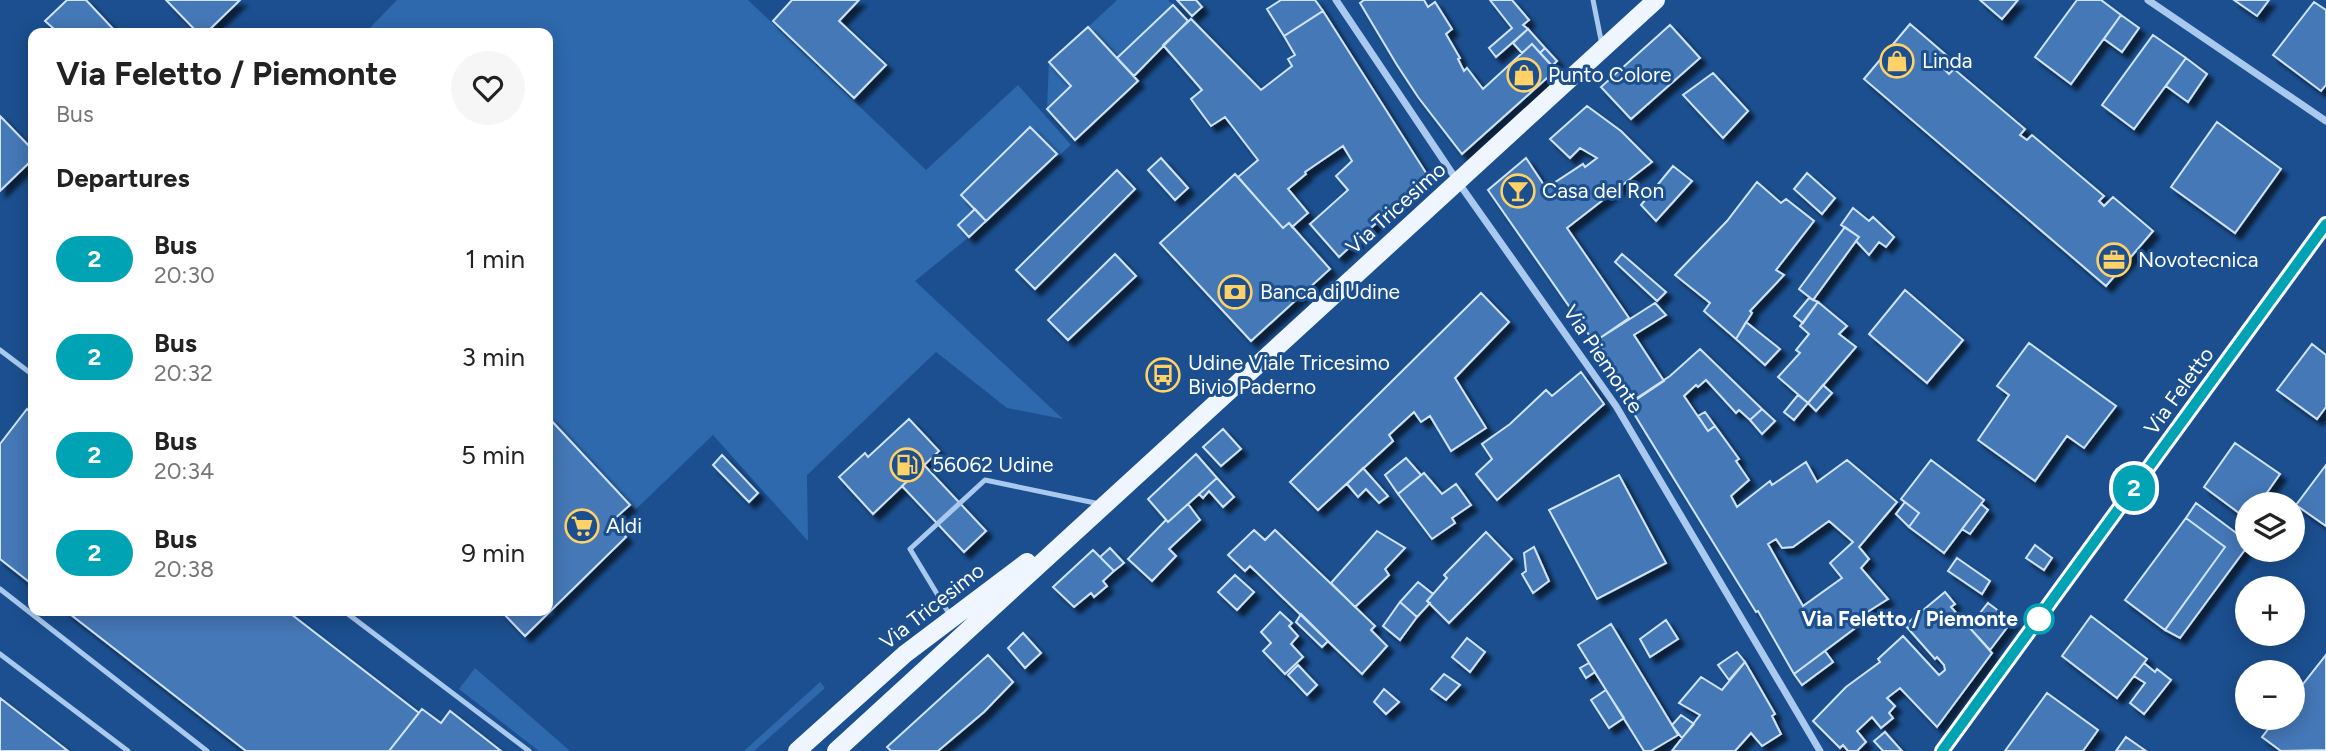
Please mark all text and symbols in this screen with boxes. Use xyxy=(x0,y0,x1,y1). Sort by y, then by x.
shop icon: Linda xyxy=(1878,42,1916,80)
place label: Linda xyxy=(1922,48,1973,73)
button: heart xyxy=(451,51,525,125)
text: Via Feletto / Piemonte xyxy=(56,54,397,93)
shop icon: Punto Colore xyxy=(1505,56,1543,94)
place label: Punto Colore xyxy=(1548,62,1671,87)
text: Bus xyxy=(56,100,94,128)
street label: Via Tricesimo xyxy=(1341,156,1451,259)
text: Departures xyxy=(56,162,190,194)
bar icon: Casa del Ron xyxy=(1499,172,1537,210)
place label: Casa del Ron xyxy=(1542,178,1664,203)
text: Bus xyxy=(154,229,197,261)
office icon: Novotecnica xyxy=(2095,241,2133,279)
text: 1 min xyxy=(465,243,525,275)
text: 2 xyxy=(88,244,101,273)
place label: Novotecnica xyxy=(2138,247,2258,272)
text: 20:30 xyxy=(154,261,215,289)
bank icon: Banca di Udine xyxy=(1216,273,1254,311)
place label: Banca di Udine xyxy=(1260,279,1400,304)
street label: Via Piemonte xyxy=(1558,300,1649,418)
text: Bus xyxy=(154,327,197,359)
text: 3 min xyxy=(462,341,525,373)
text: 2 xyxy=(88,342,101,371)
street label: Via Feletto xyxy=(2138,342,2219,439)
place label: Udine Viale Tricesimo Bivio Paderno xyxy=(1188,350,1390,399)
bus stop icon: Udine Viale Tricesimo Bivio Paderno xyxy=(1144,356,1182,394)
text: 20:32 xyxy=(154,359,213,387)
text: Bus xyxy=(154,425,197,457)
text: 5 min xyxy=(461,439,525,471)
text: 2 xyxy=(88,440,101,469)
fuel station icon: 56062 Udine xyxy=(888,446,926,484)
place label: 56062 Udine xyxy=(932,452,1053,477)
text: 20:34 xyxy=(154,457,214,485)
line badge: 2 xyxy=(2111,465,2157,511)
text: 2 xyxy=(2127,473,2141,502)
map controls xyxy=(2235,492,2305,730)
button: layers xyxy=(2235,492,2305,562)
supermarket icon: Aldi xyxy=(563,507,601,545)
place label: Aldi xyxy=(606,513,642,538)
text: Bus xyxy=(154,523,197,555)
text: 9 min xyxy=(461,537,525,569)
text: 2 xyxy=(88,538,101,567)
text: 20:38 xyxy=(154,555,214,583)
street label: Via Tricesimo xyxy=(875,557,989,654)
button: + xyxy=(2235,576,2305,646)
marker: Via Feletto / Piemonte xyxy=(2024,604,2054,634)
place label: Via Feletto / Piemonte xyxy=(1801,606,2018,631)
button: − xyxy=(2235,660,2305,730)

